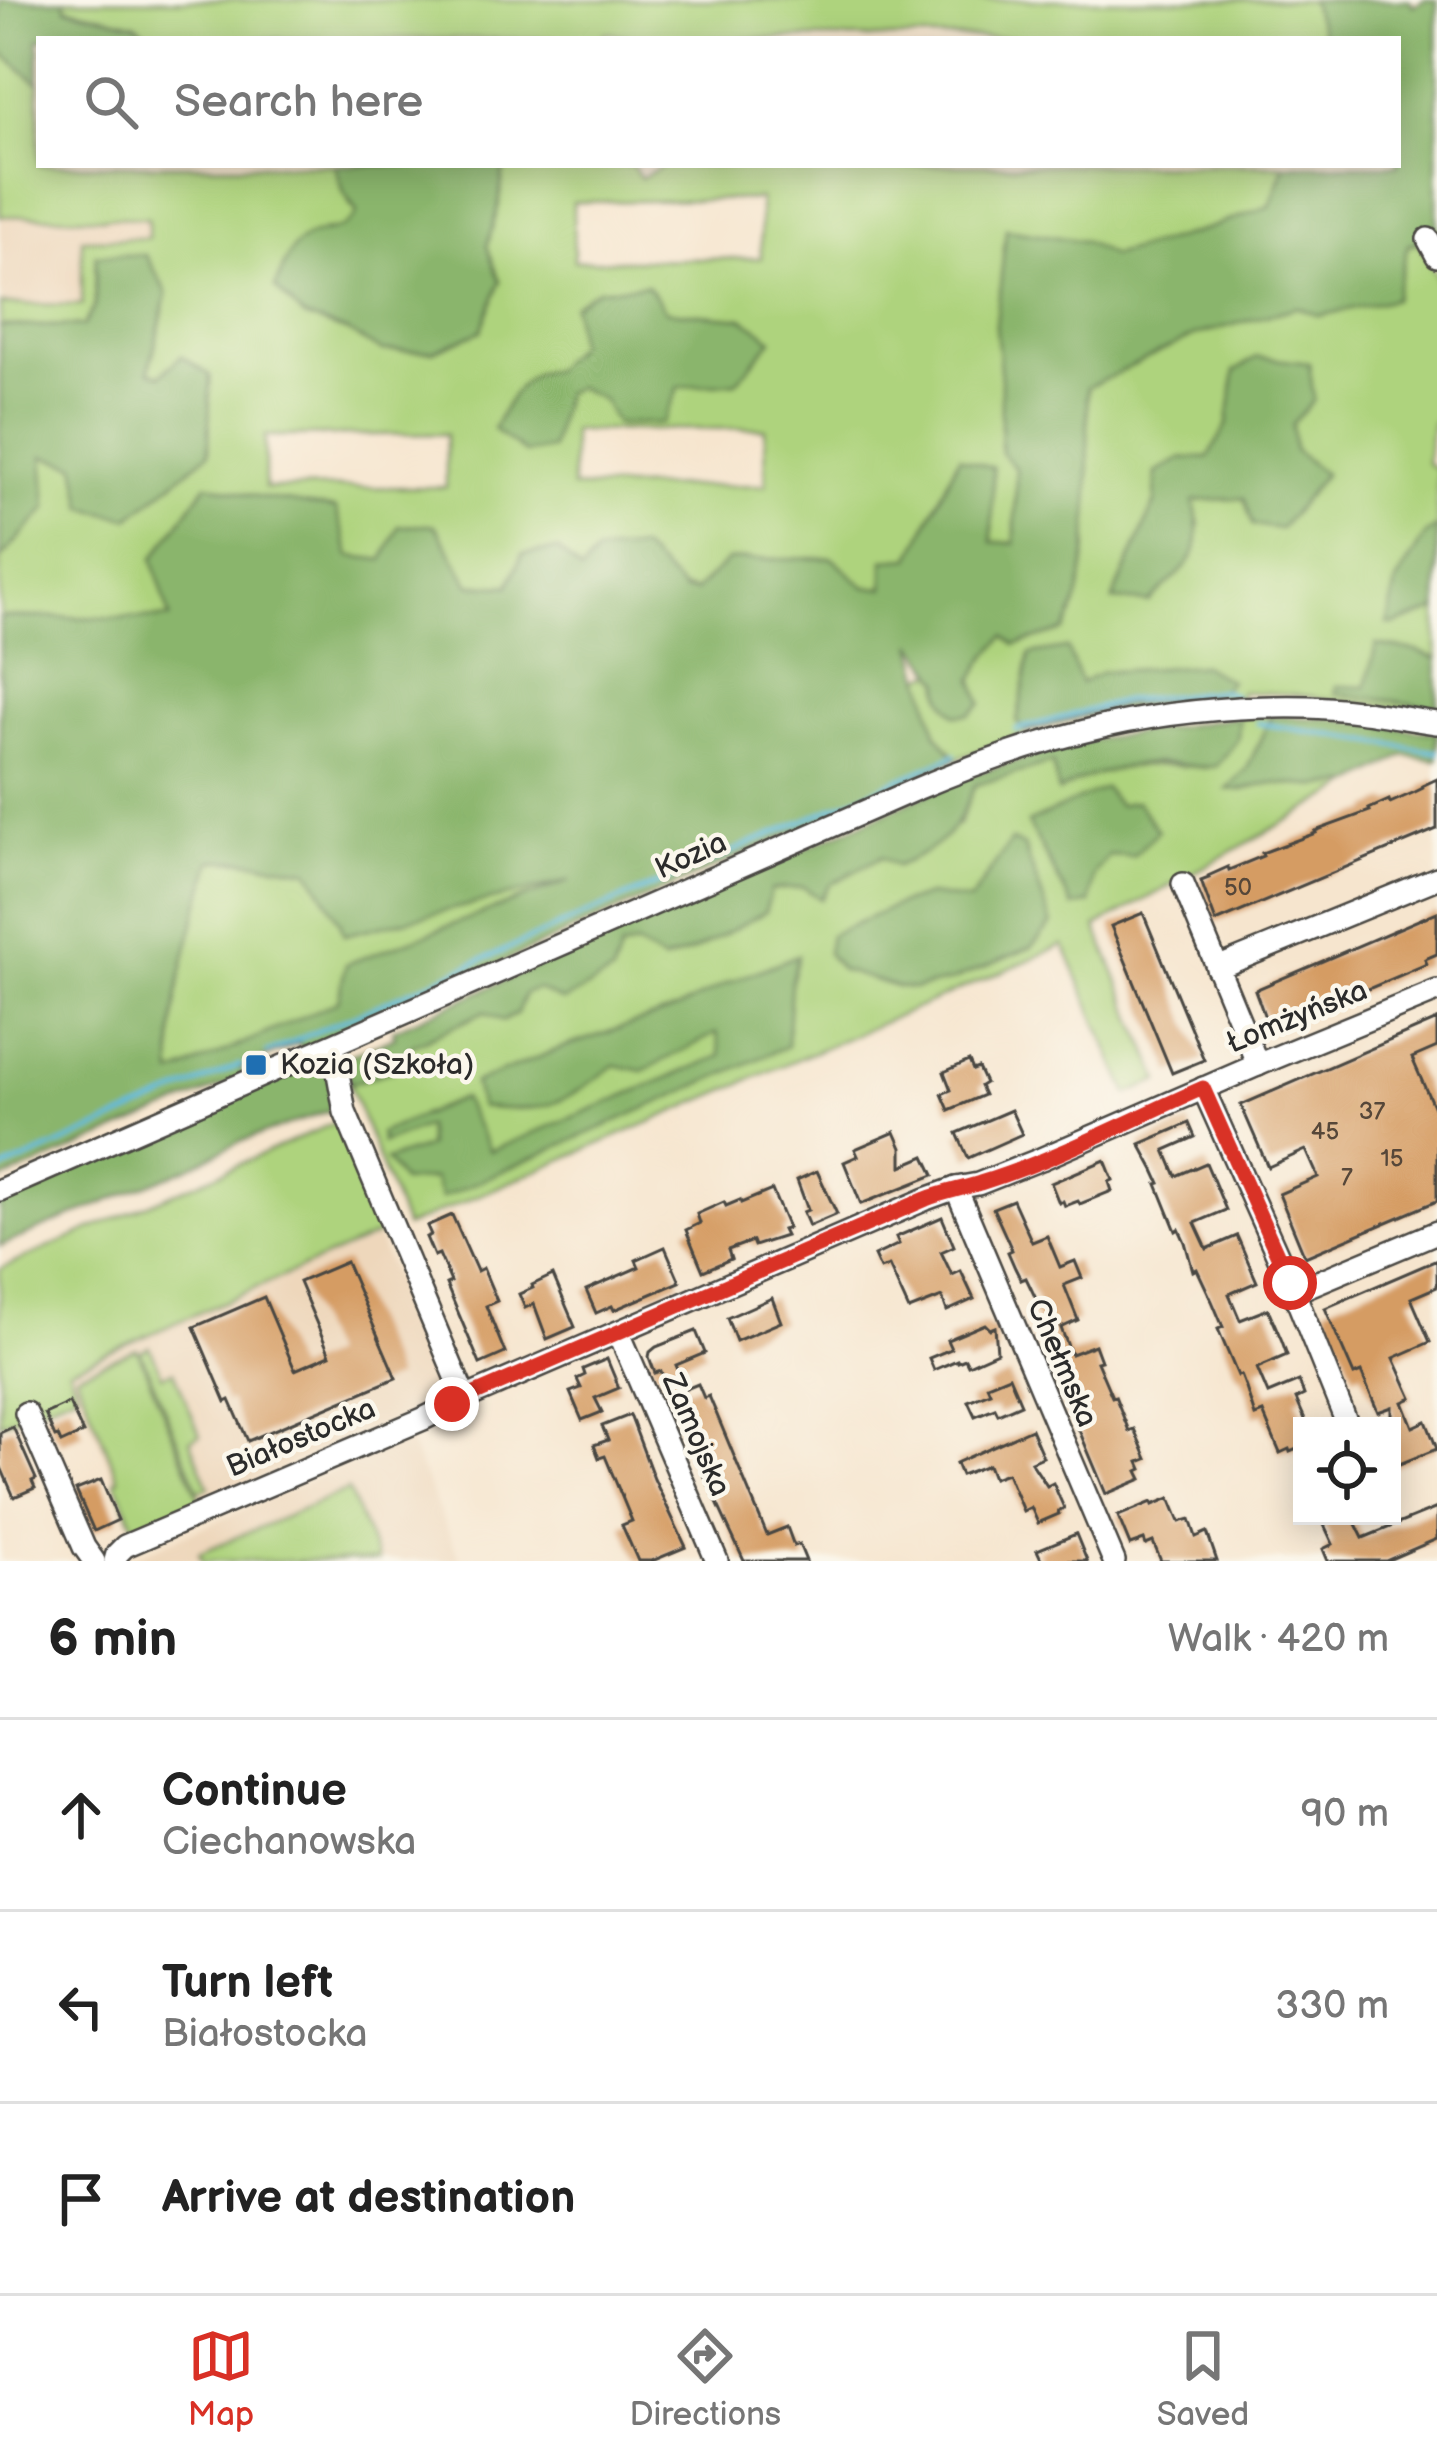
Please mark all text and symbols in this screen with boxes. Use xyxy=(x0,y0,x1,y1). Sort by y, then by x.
search box xyxy=(36,36,1401,168)
icon: search xyxy=(78,69,144,135)
text: Search here xyxy=(174,75,423,130)
street label: Kozia xyxy=(650,824,732,888)
house number: 50 xyxy=(1224,873,1252,902)
street label: Łomżyńska xyxy=(1221,972,1373,1062)
place label: Kozia (Szkoła) xyxy=(280,1047,474,1083)
marker: Kozia (Szkoła) xyxy=(243,1052,269,1078)
house number: 37 xyxy=(1359,1097,1385,1126)
house number: 45 xyxy=(1311,1117,1339,1146)
house number: 15 xyxy=(1380,1144,1404,1173)
house number: 7 xyxy=(1341,1163,1353,1192)
route start xyxy=(1263,1256,1317,1310)
street label: Chełmska xyxy=(1019,1293,1105,1433)
street label: Zamojska xyxy=(654,1367,738,1502)
route end xyxy=(425,1377,479,1431)
street label: Białostocka xyxy=(221,1391,381,1485)
map controls xyxy=(1293,1417,1401,1525)
button: locate xyxy=(1293,1417,1401,1525)
text: 6 min xyxy=(48,1609,177,1670)
text: Walk · 420 m xyxy=(1168,1616,1389,1663)
text: Continue xyxy=(162,1764,347,1819)
icon: ahead xyxy=(48,1782,114,1848)
text: 90 m xyxy=(1301,1791,1389,1838)
text: Ciechanowska xyxy=(162,1819,416,1866)
text: Turn left xyxy=(162,1956,333,2011)
icon: left xyxy=(48,1974,114,2040)
text: 330 m xyxy=(1275,1983,1389,2030)
text: Białostocka xyxy=(162,2011,368,2058)
icon: arrive xyxy=(48,2166,114,2232)
text: Arrive at destination xyxy=(162,2171,575,2226)
tab: Map xyxy=(188,2323,254,2435)
tab: Directions xyxy=(629,2323,781,2435)
tab: Saved xyxy=(1157,2323,1249,2435)

